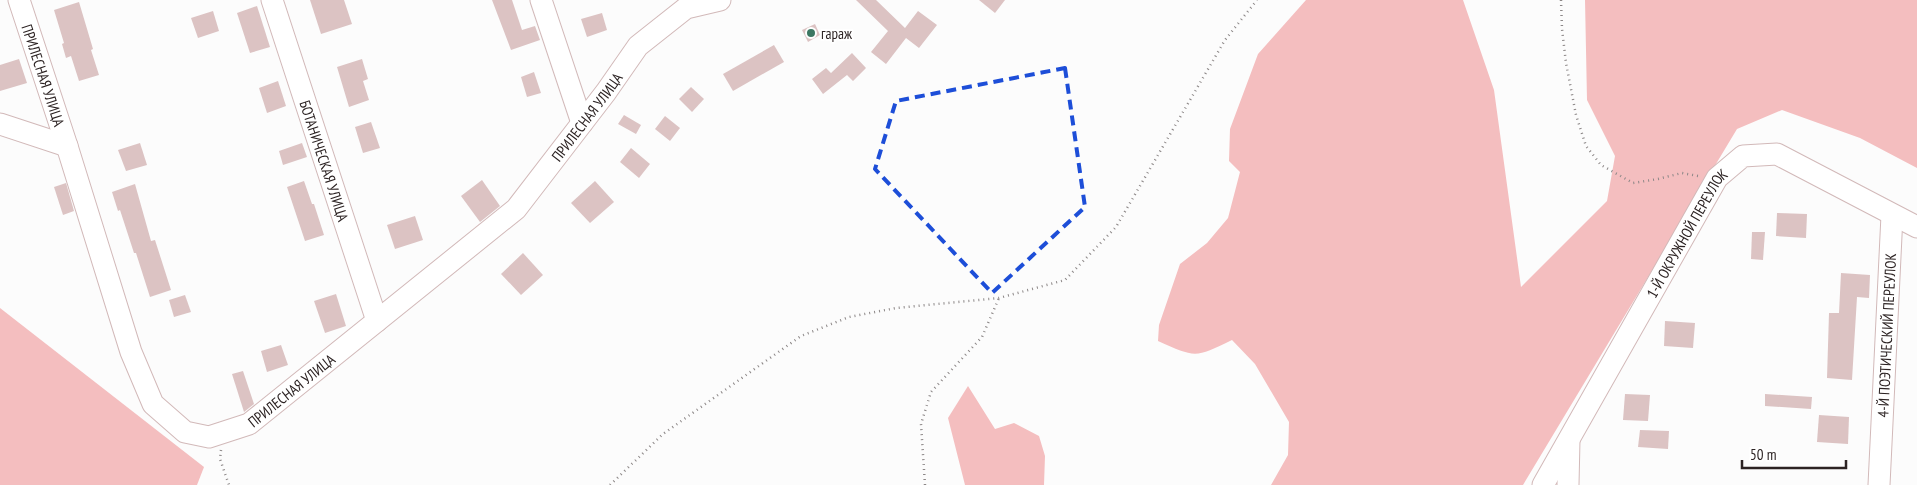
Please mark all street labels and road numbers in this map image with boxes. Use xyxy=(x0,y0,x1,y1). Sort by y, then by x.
street label: ПРИЛЕСНАЯ УЛИЦА xyxy=(18,22,70,129)
street label: ПРИЛЕСНАЯ УЛИЦА xyxy=(547,68,627,165)
street label: БОТАНИЧЕСКАЯ УЛИЦА xyxy=(296,98,353,224)
street label: 1-Й ОКРУЖНОЙ ПЕРЕУЛОК xyxy=(1642,164,1731,301)
street label: 4-Й ПОЭТИЧЕСКИЙ ПЕРЕУЛОК xyxy=(1873,252,1900,418)
street label: ПРИЛЕСНАЯ УЛИЦА xyxy=(244,349,339,431)

